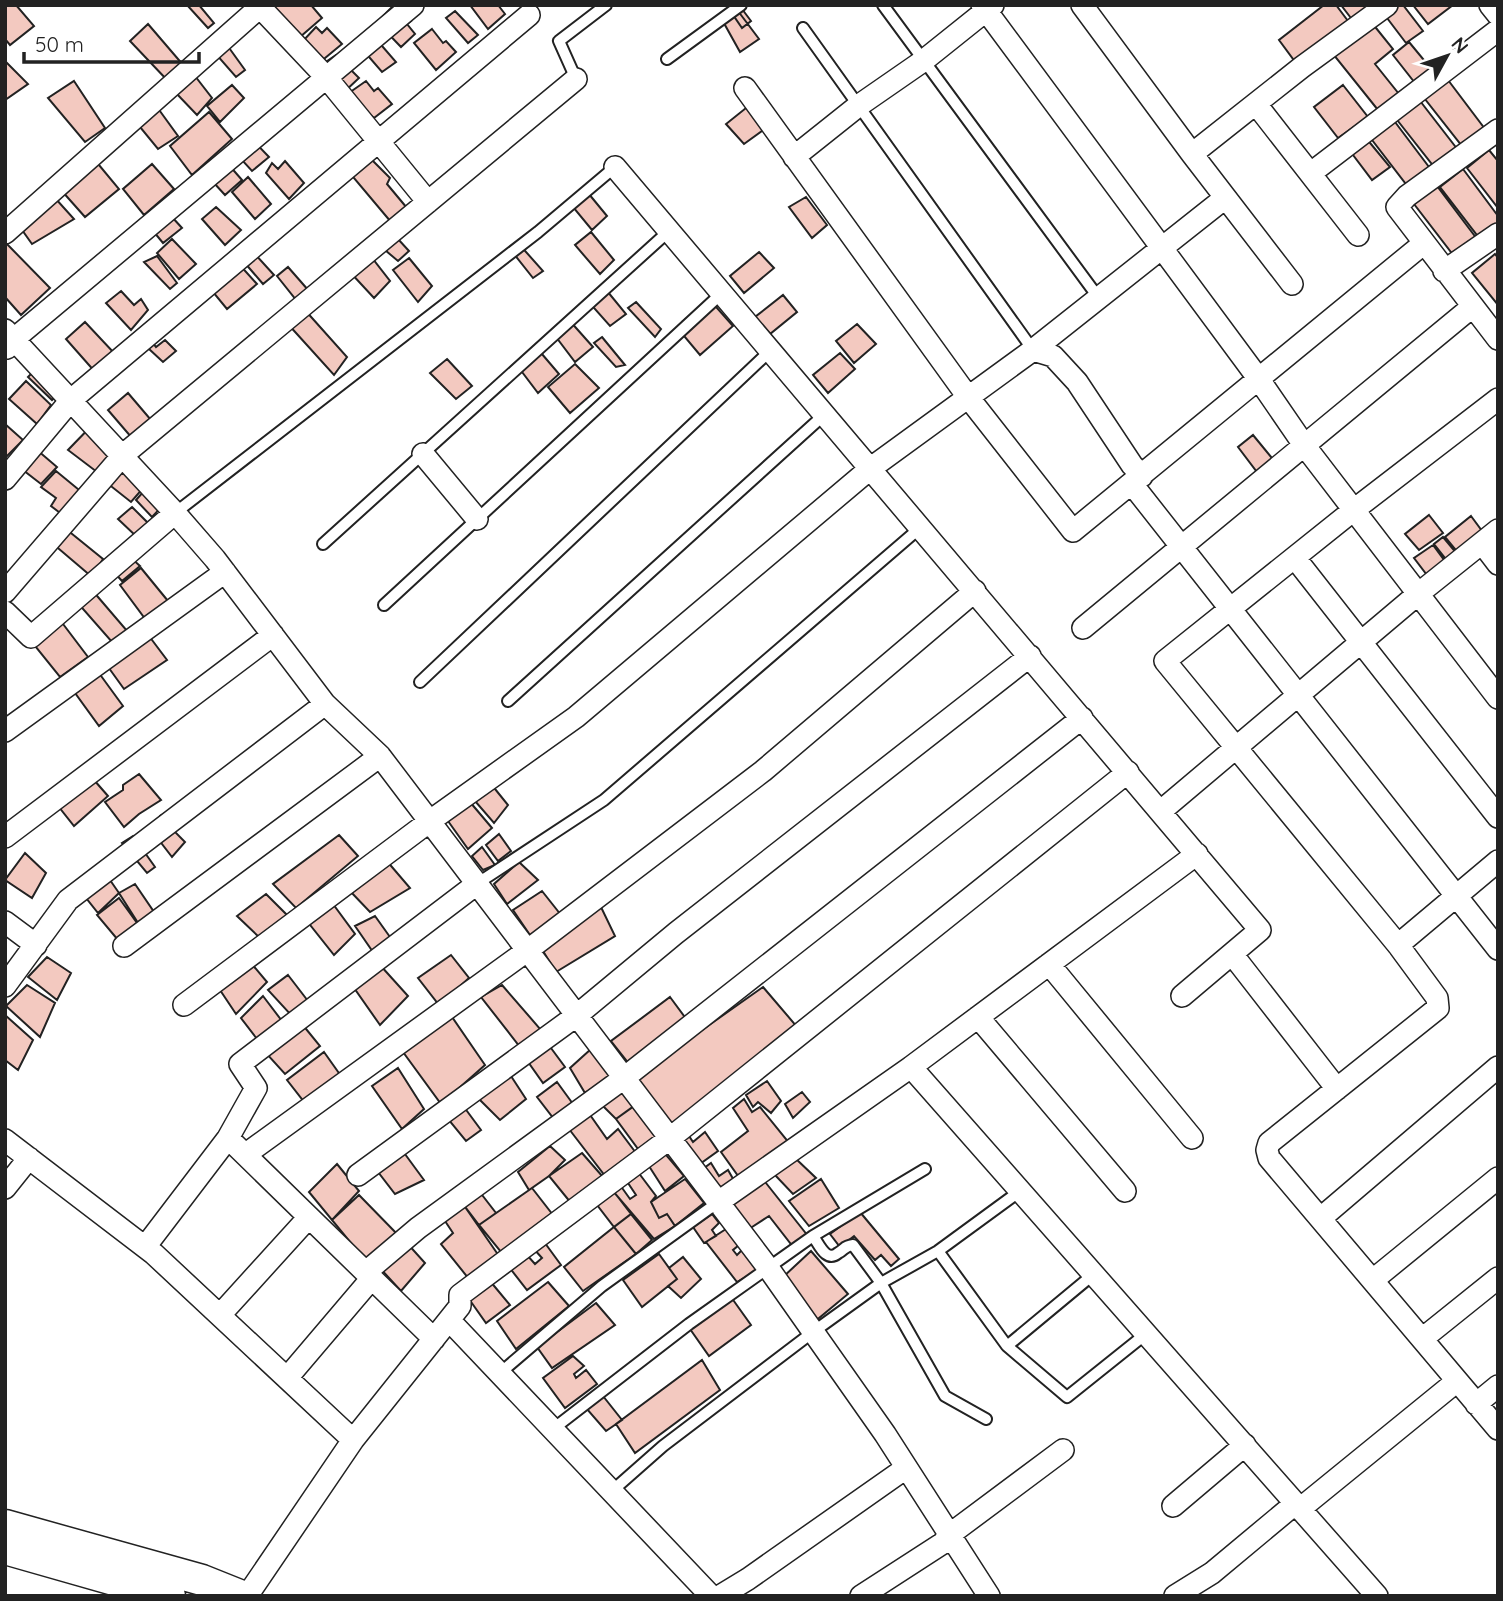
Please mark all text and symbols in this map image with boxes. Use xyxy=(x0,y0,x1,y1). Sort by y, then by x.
scale bar xyxy=(24,21,200,65)
north arrow xyxy=(1412,21,1482,91)
text: 50 m xyxy=(35,31,84,57)
text: N xyxy=(1446,32,1474,58)

